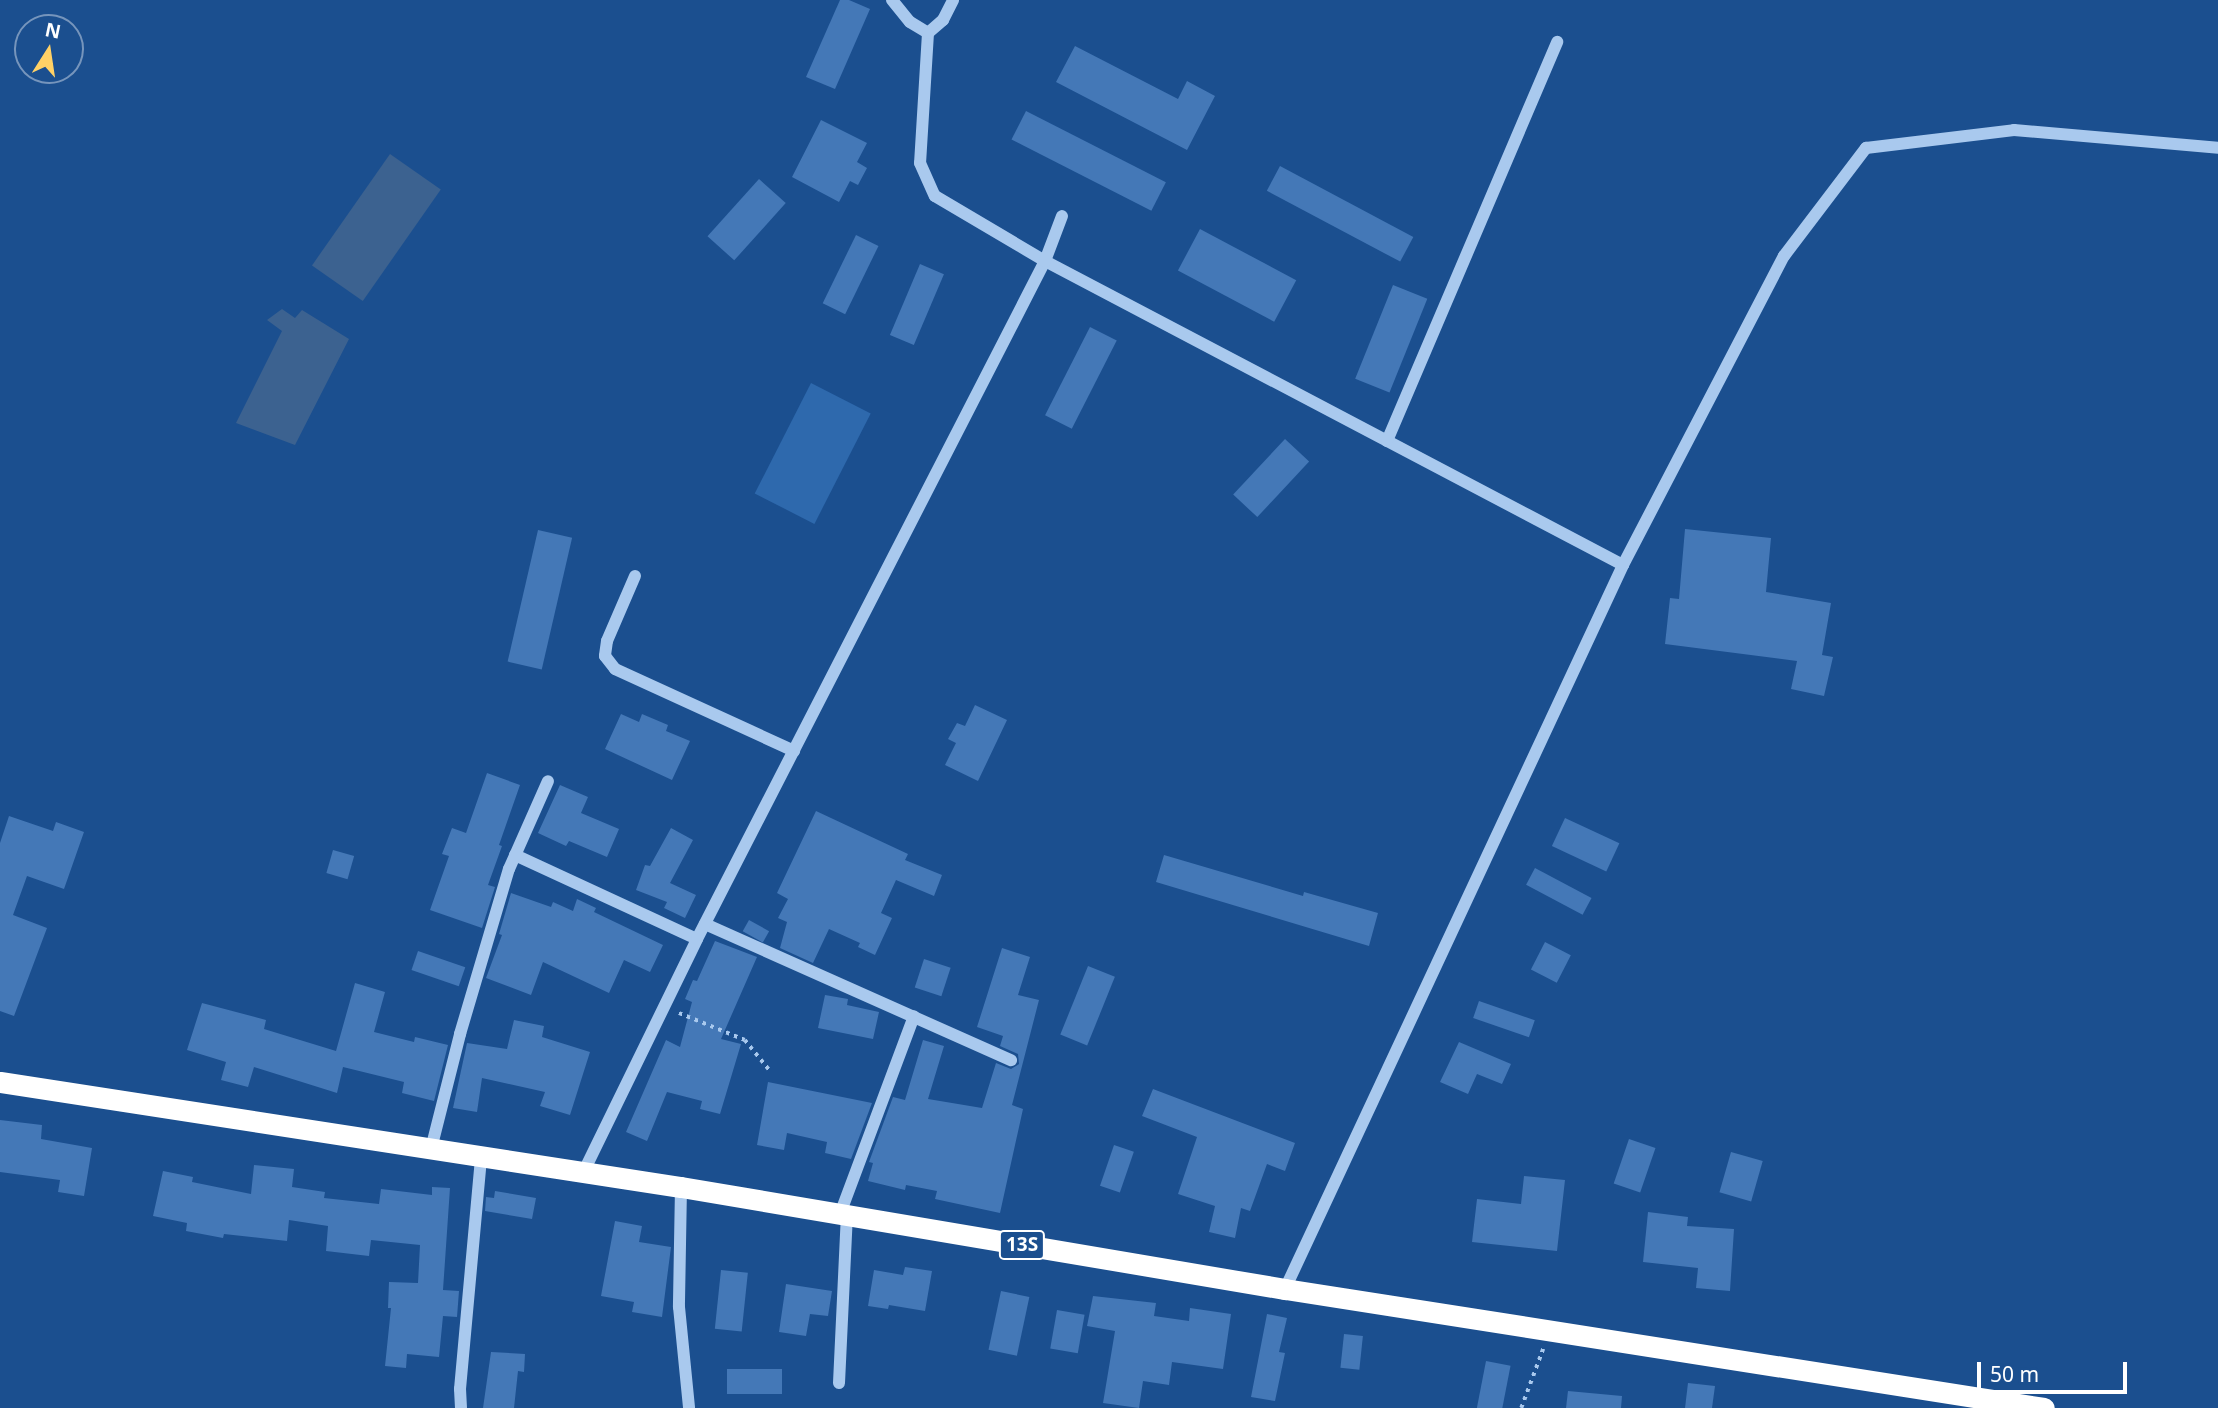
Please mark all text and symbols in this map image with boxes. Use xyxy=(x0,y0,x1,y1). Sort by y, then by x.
north arrow xyxy=(14,14,84,84)
text: N xyxy=(43,16,63,45)
road number: 13S xyxy=(998,1230,1046,1260)
scale bar xyxy=(1980,1348,2130,1392)
text: 50 m xyxy=(1990,1360,2039,1388)

